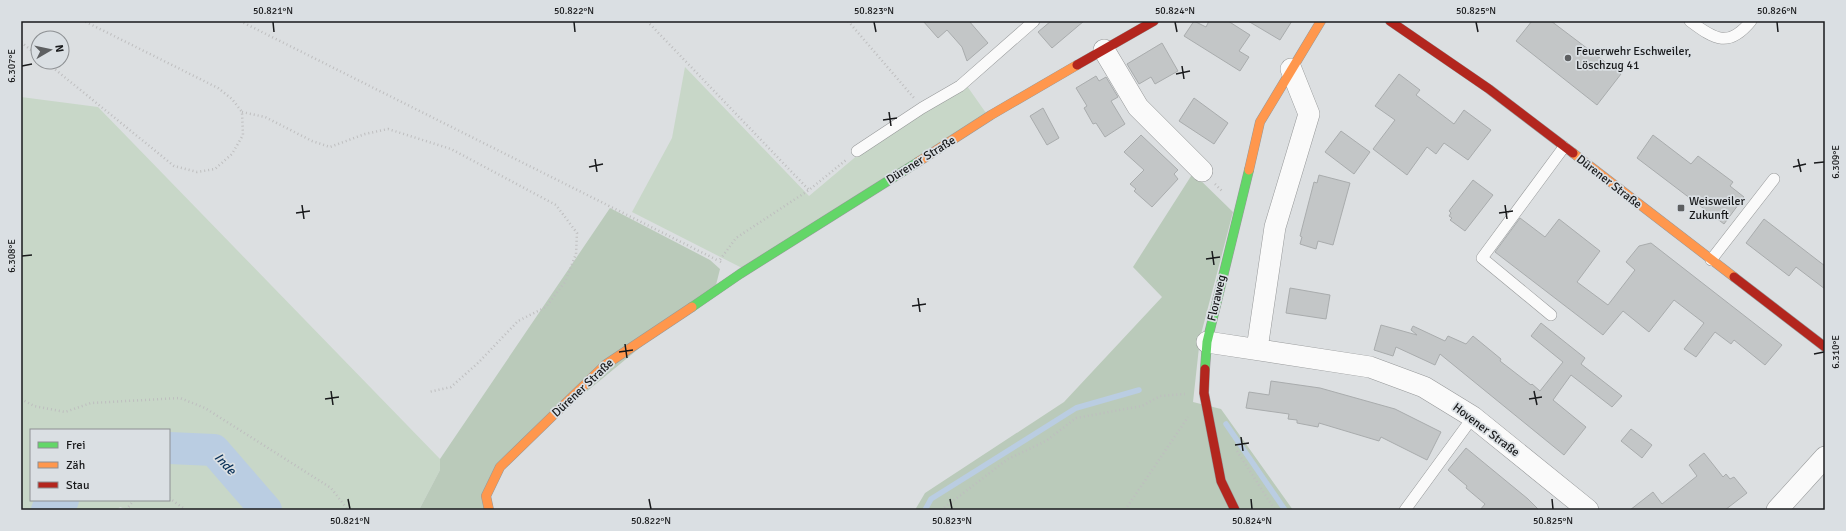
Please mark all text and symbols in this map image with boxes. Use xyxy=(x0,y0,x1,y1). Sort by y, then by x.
text: 50.821°N xyxy=(253,5,293,17)
text: 50.822°N xyxy=(554,5,594,17)
text: 50.823°N xyxy=(854,5,894,17)
text: 50.824°N xyxy=(1155,5,1195,17)
text: 50.825°N xyxy=(1456,5,1496,17)
text: 50.826°N xyxy=(1757,5,1797,17)
north arrow xyxy=(30,30,70,70)
text: N xyxy=(52,44,66,53)
place label: Feuerwehr Eschweiler, Löschzug 41 xyxy=(1576,44,1691,73)
text: 6.307°E xyxy=(6,49,18,83)
marker: Feuerwehr Eschweiler, Löschzug 41 xyxy=(1563,53,1573,63)
street label: Dürener Straße xyxy=(884,133,958,187)
text: 6.309°E xyxy=(1830,145,1842,179)
street label: Dürener Straße xyxy=(1573,152,1645,212)
place label: Weisweiler Zukunft xyxy=(1689,194,1745,223)
marker: Weisweiler Zukunft xyxy=(1676,203,1686,213)
text: 6.308°E xyxy=(6,239,18,273)
street label: Floraweg xyxy=(1204,273,1230,323)
text: 6.310°E xyxy=(1830,335,1842,369)
street label: Dürener Straße xyxy=(549,356,617,420)
street label: Hovener Straße xyxy=(1450,400,1522,460)
legend xyxy=(30,429,170,501)
text: Frei xyxy=(66,438,85,453)
water label: Inde xyxy=(211,450,240,479)
text: Zäh xyxy=(66,458,85,473)
text: Stau xyxy=(66,478,90,493)
text: 50.821°N xyxy=(330,515,370,527)
text: 50.822°N xyxy=(631,515,671,527)
text: 50.823°N xyxy=(932,515,972,527)
text: 50.824°N xyxy=(1232,515,1272,527)
text: 50.825°N xyxy=(1533,515,1573,527)

